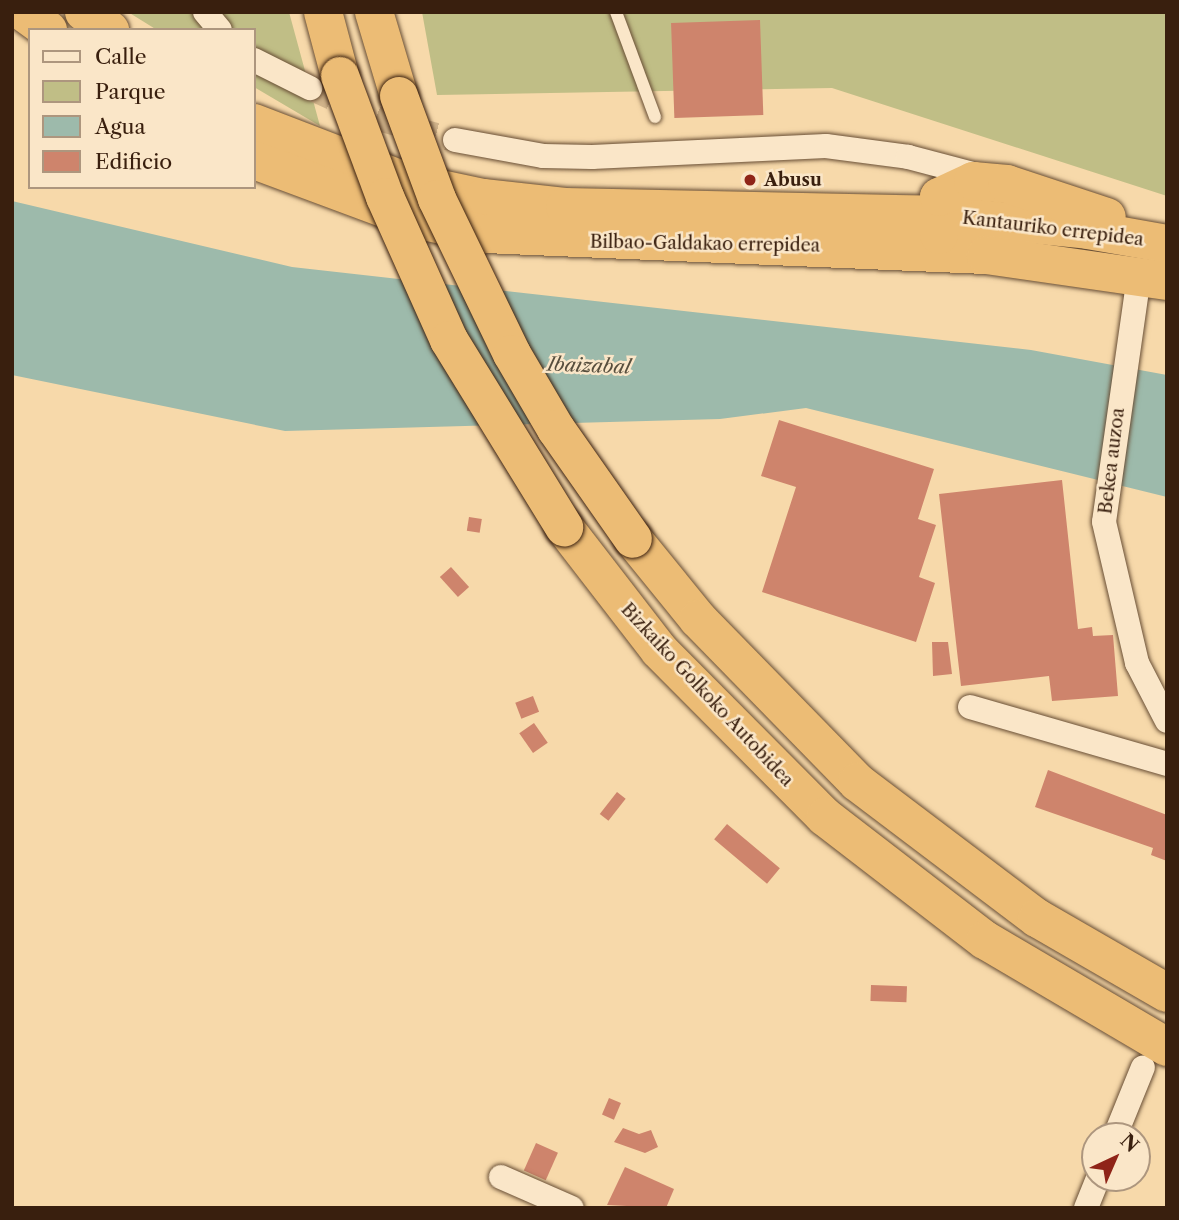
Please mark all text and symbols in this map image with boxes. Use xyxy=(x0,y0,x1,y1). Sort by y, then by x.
legend xyxy=(28,28,256,189)
text: Calle xyxy=(95,44,147,69)
text: Parque xyxy=(95,79,166,104)
text: Agua xyxy=(95,114,146,139)
text: Edificio xyxy=(95,149,172,174)
place label: Abusu xyxy=(764,169,822,191)
marker: Abusu xyxy=(742,172,758,188)
street label: Kantauriko errepidea xyxy=(961,207,1145,251)
street label: Bilbao-Galdakao errepidea xyxy=(590,231,820,257)
water label: Ibaizabal xyxy=(547,353,631,379)
street label: Bekea auzoa xyxy=(1095,407,1129,515)
street label: Bizkaiko Golkoko Autobidea xyxy=(616,599,798,791)
north arrow xyxy=(1081,1122,1151,1192)
text: N xyxy=(1116,1129,1143,1157)

